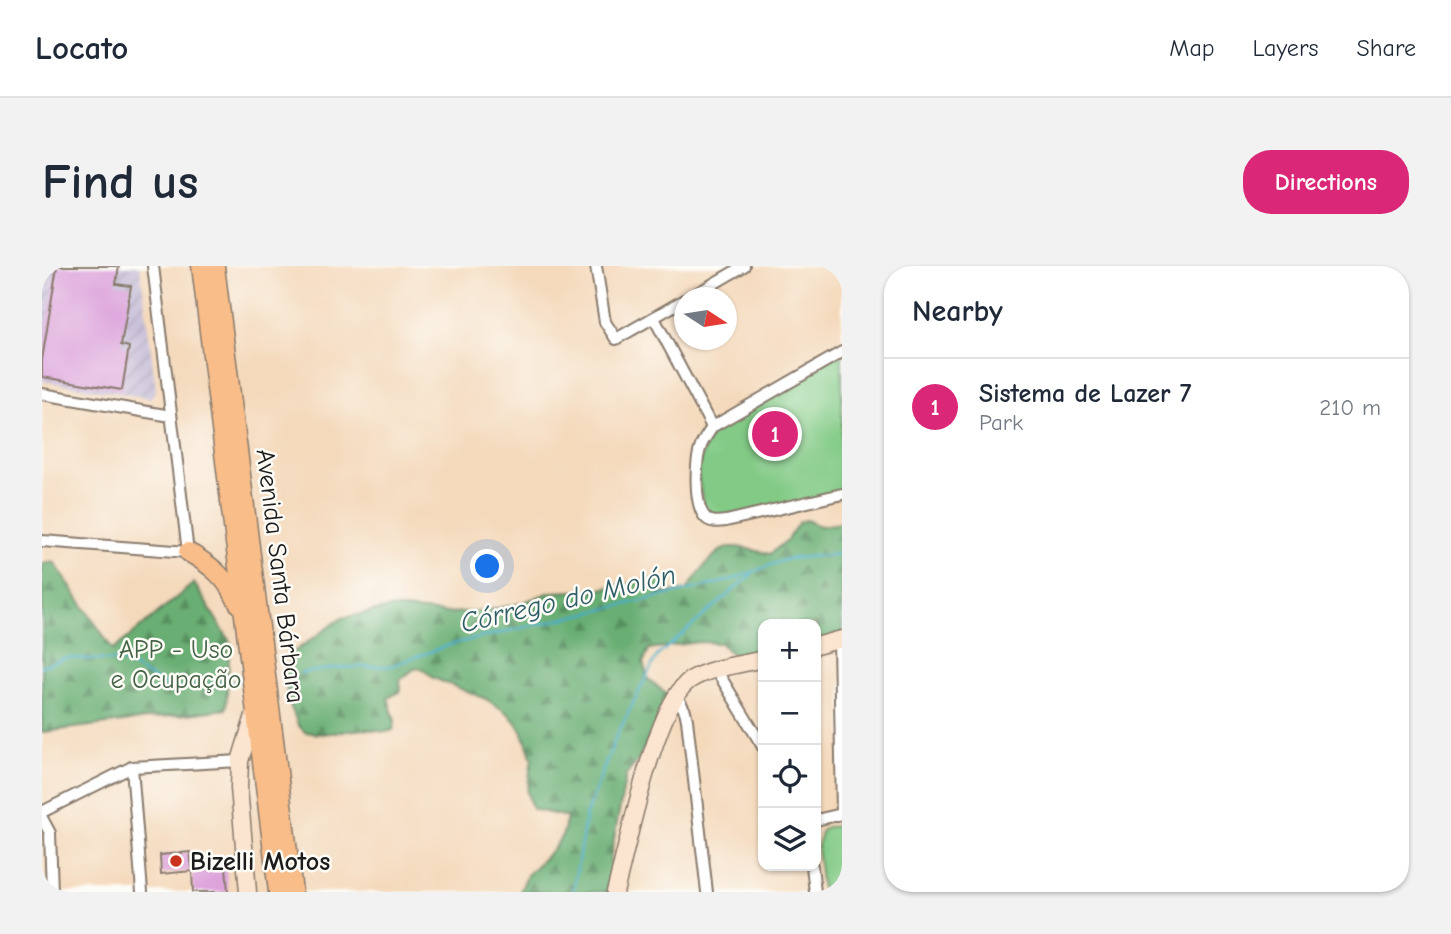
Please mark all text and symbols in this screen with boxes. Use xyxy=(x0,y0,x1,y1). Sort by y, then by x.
text: Locato xyxy=(35,29,128,67)
text: Map xyxy=(1169,34,1215,62)
text: Layers xyxy=(1253,34,1318,62)
text: Share xyxy=(1356,34,1416,62)
button: Directions xyxy=(1243,150,1409,214)
text: Find us xyxy=(42,154,198,210)
north arrow xyxy=(674,287,737,350)
text: Nearby xyxy=(912,294,1003,329)
text: Sistema de Lazer 7 xyxy=(979,379,1191,409)
text: 1 xyxy=(930,394,940,421)
text: 210 m xyxy=(1319,394,1381,421)
pin: 1 xyxy=(752,408,798,460)
text: Park xyxy=(979,409,1023,436)
street label: Avenida Santa Bárbara xyxy=(250,447,310,705)
your location xyxy=(470,549,504,583)
water label: Córrego do Molón xyxy=(457,559,679,639)
map controls xyxy=(758,619,821,871)
button: + xyxy=(758,619,821,682)
park label: APP - Uso e Ocupação xyxy=(110,635,242,695)
button: − xyxy=(758,682,821,745)
button: locate xyxy=(758,745,821,808)
button: layers xyxy=(758,808,821,871)
place label: Bizelli Motos xyxy=(190,847,330,877)
marker: Bizelli Motos xyxy=(168,853,184,869)

